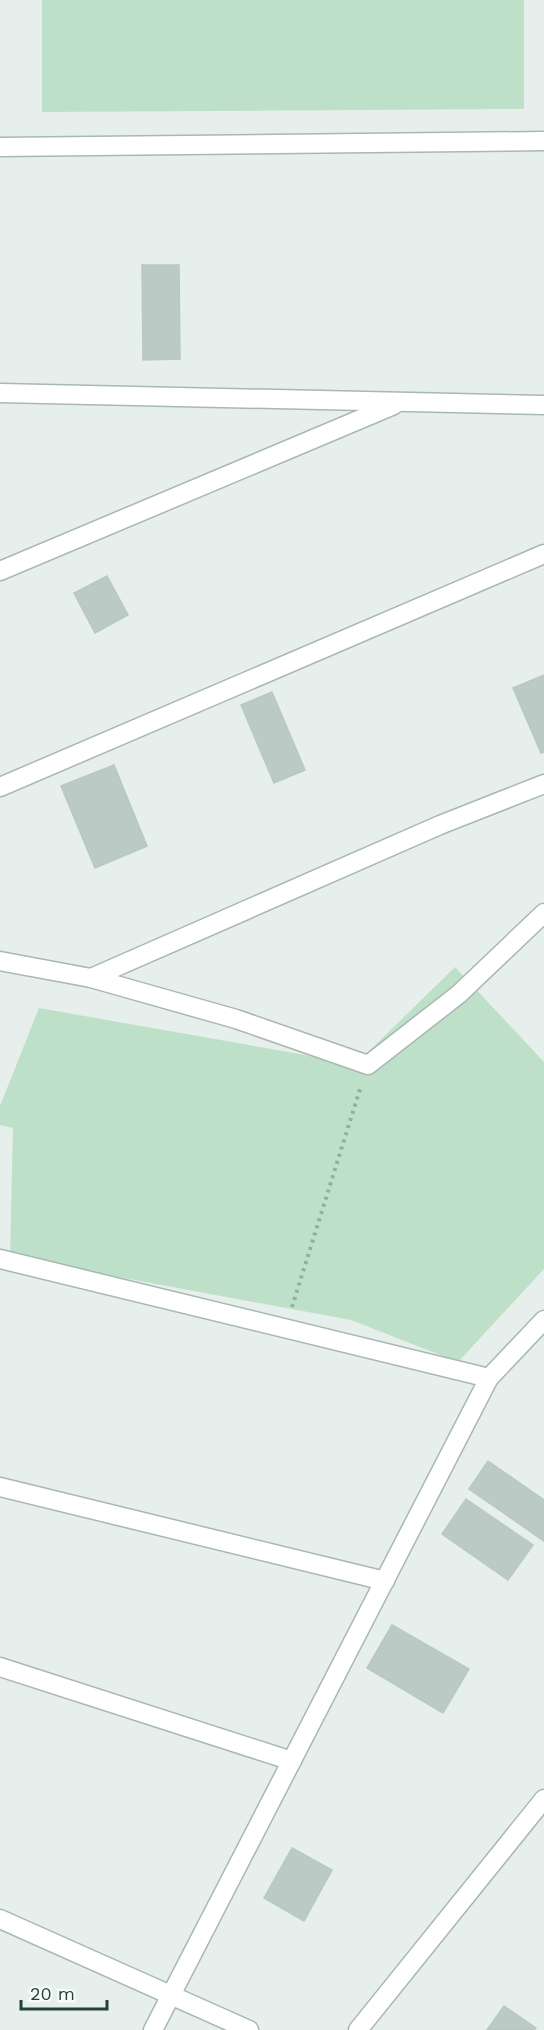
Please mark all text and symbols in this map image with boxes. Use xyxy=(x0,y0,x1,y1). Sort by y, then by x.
scale bar xyxy=(21,1973,106,2011)
text: 20 m xyxy=(30,1983,75,2004)

